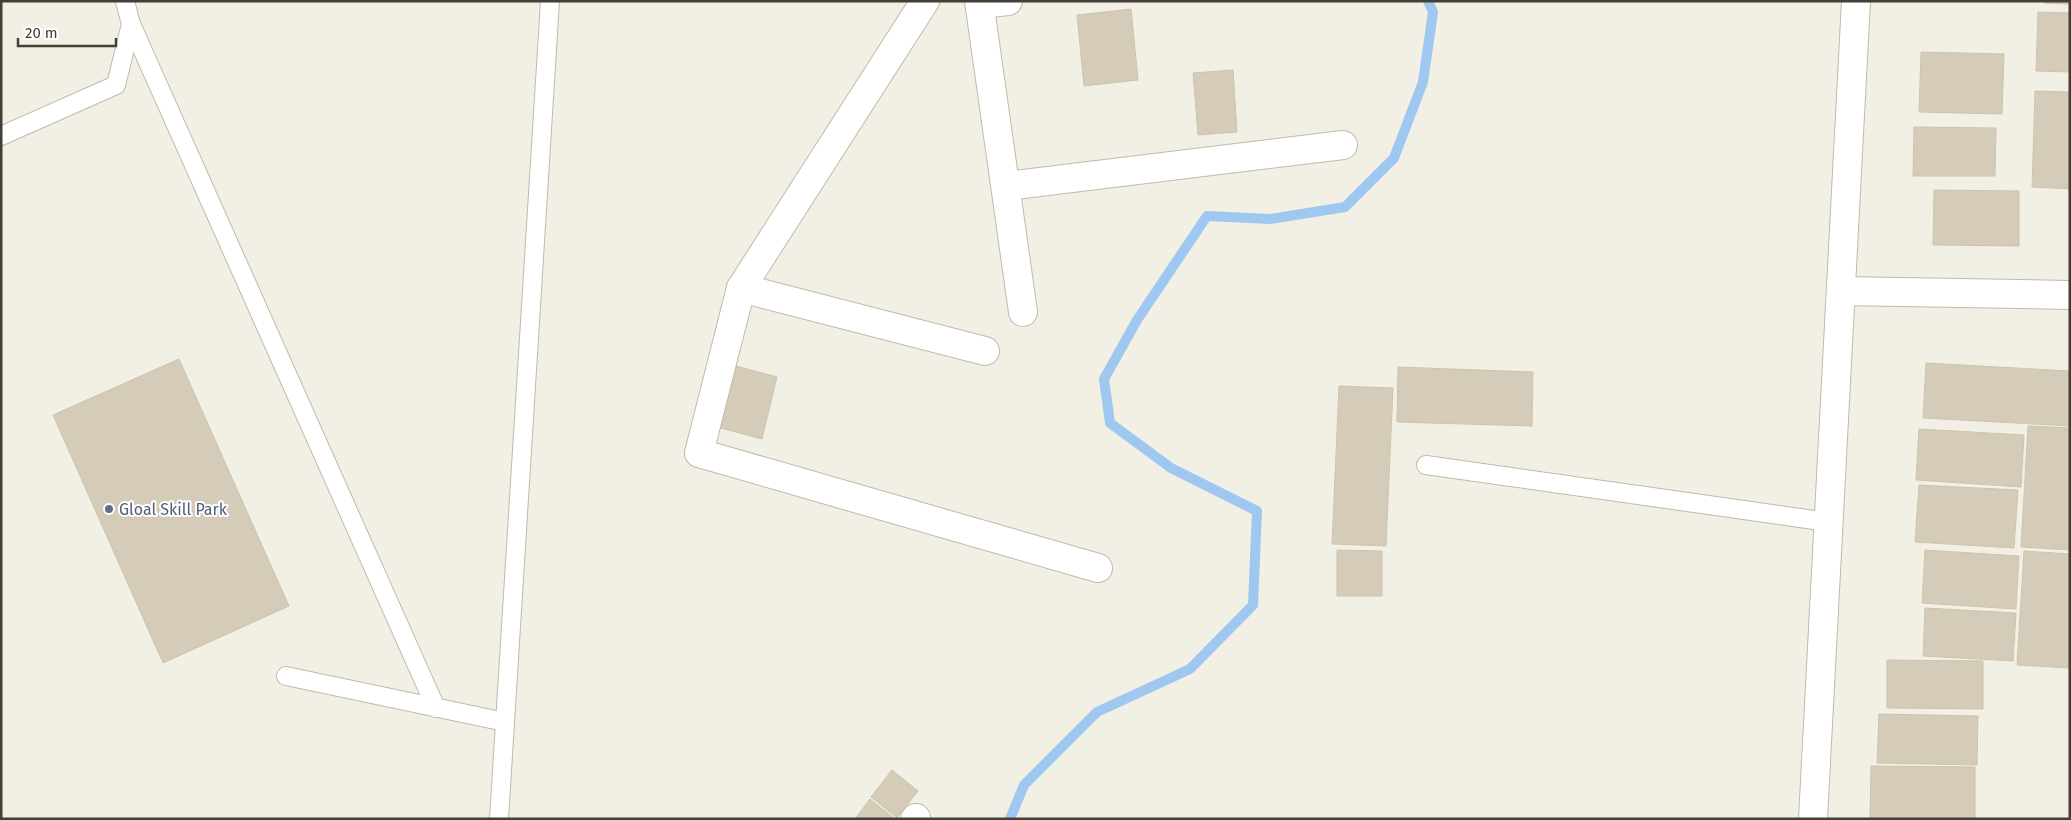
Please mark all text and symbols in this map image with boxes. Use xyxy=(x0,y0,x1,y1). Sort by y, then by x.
scale bar xyxy=(18,15,115,47)
text: 20 m xyxy=(25,24,58,42)
place label: Gloal Skill Park xyxy=(119,500,228,519)
marker: Gloal Skill Park xyxy=(103,503,115,515)

